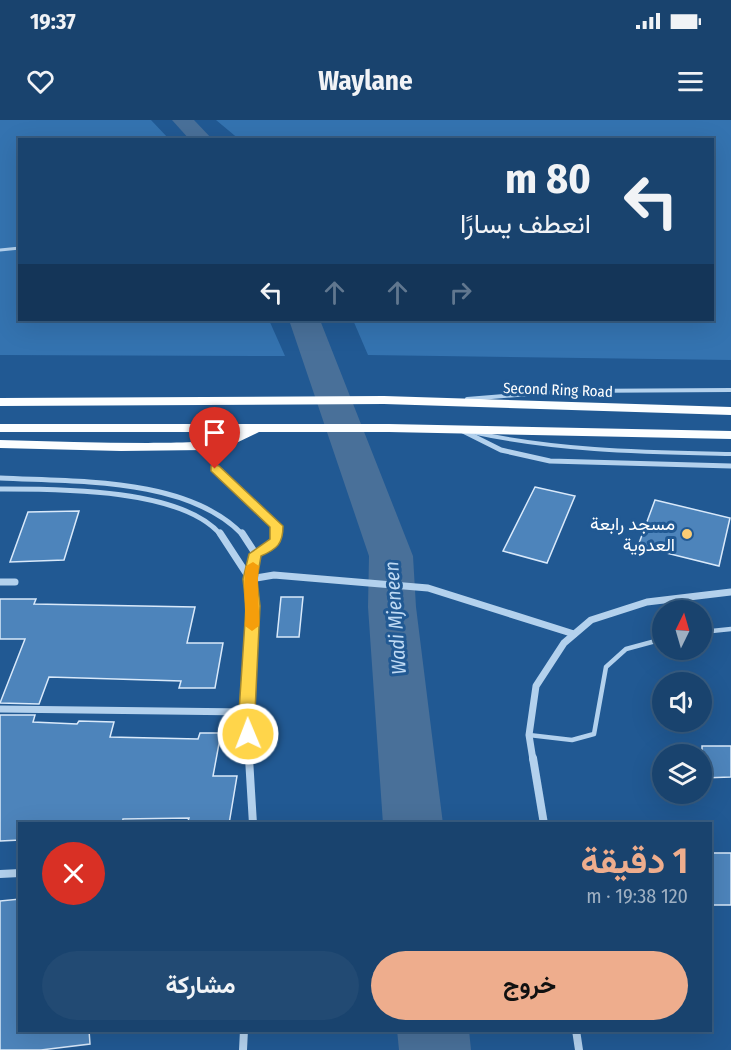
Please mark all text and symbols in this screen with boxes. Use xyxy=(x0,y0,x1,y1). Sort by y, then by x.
text: 19:37 xyxy=(30,8,76,35)
icon: heart xyxy=(24,65,57,98)
text: Waylane xyxy=(318,65,413,97)
icon: menu xyxy=(674,65,707,98)
text: 80 m xyxy=(505,154,591,204)
icon: left xyxy=(612,162,690,240)
text: انعطف يسارًا xyxy=(460,208,591,240)
icon: left xyxy=(255,276,288,309)
icon: ahead xyxy=(318,276,351,309)
icon: ahead xyxy=(381,276,414,309)
icon: right xyxy=(444,276,477,309)
street label: Second Ring Road xyxy=(503,379,613,401)
pin xyxy=(189,407,240,469)
icon: arrive xyxy=(198,416,231,449)
place label: مسجد رابعة العدوية xyxy=(590,513,675,556)
marker: مسجد رابعة العدوية xyxy=(680,527,694,541)
water label: Wadi Mjeneen xyxy=(379,560,411,676)
north arrow xyxy=(652,600,712,660)
map controls xyxy=(652,600,712,804)
button: sound xyxy=(652,672,712,732)
position arrow xyxy=(216,702,280,766)
button: layers xyxy=(652,744,712,804)
text: 1 دقيقة xyxy=(580,839,688,883)
button: close xyxy=(42,842,105,905)
text: 120 m · 19:38 xyxy=(586,884,688,908)
button: مشاركة xyxy=(42,951,359,1020)
button: خروج xyxy=(371,951,688,1020)

